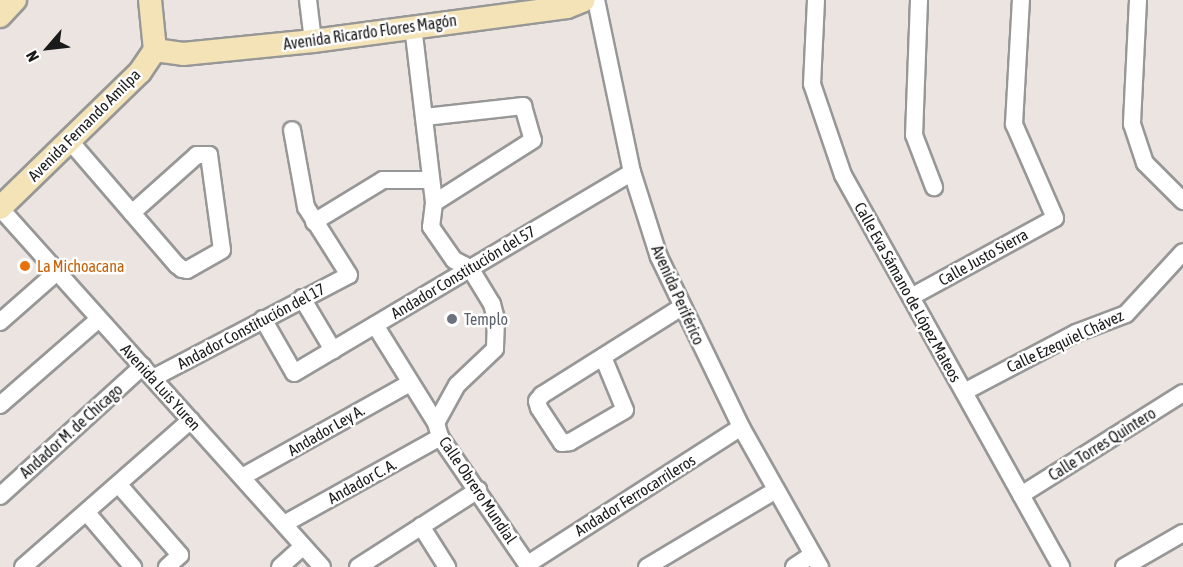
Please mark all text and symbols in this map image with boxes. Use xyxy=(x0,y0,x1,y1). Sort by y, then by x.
street label: Avenida Ricardo Flores Magón xyxy=(282,10,458,54)
north arrow xyxy=(18,18,78,78)
text: N xyxy=(22,48,42,65)
street label: Avenida Fernando Amilpa xyxy=(24,65,144,185)
street label: Calle Eva Sámano de López Mateos xyxy=(851,199,965,385)
street label: Andador Constitución del 57 xyxy=(387,221,539,323)
street label: Calle Justo Sierra xyxy=(935,225,1031,289)
street label: Avenida Periférico xyxy=(647,242,709,348)
place label: La Michoacana xyxy=(37,256,124,276)
marker: La Michoacana xyxy=(18,259,32,273)
street label: Andador Constitución del 17 xyxy=(174,279,328,373)
street label: Calle Ezequiel Chávez xyxy=(1004,306,1126,376)
place label: Templo xyxy=(464,309,508,329)
marker: Templo xyxy=(445,312,459,326)
street label: Avenida Luis Yuren xyxy=(117,340,205,434)
street label: Andador M. de Chicago xyxy=(16,380,126,482)
street label: Andador Ley A. xyxy=(284,400,368,460)
street label: Calle Torres Quintero xyxy=(1045,403,1159,485)
street label: Calle Obrero Mundial xyxy=(435,433,521,547)
street label: Andador Ferrocarrileros xyxy=(571,450,699,540)
street label: Andador C. A. xyxy=(324,454,400,508)

